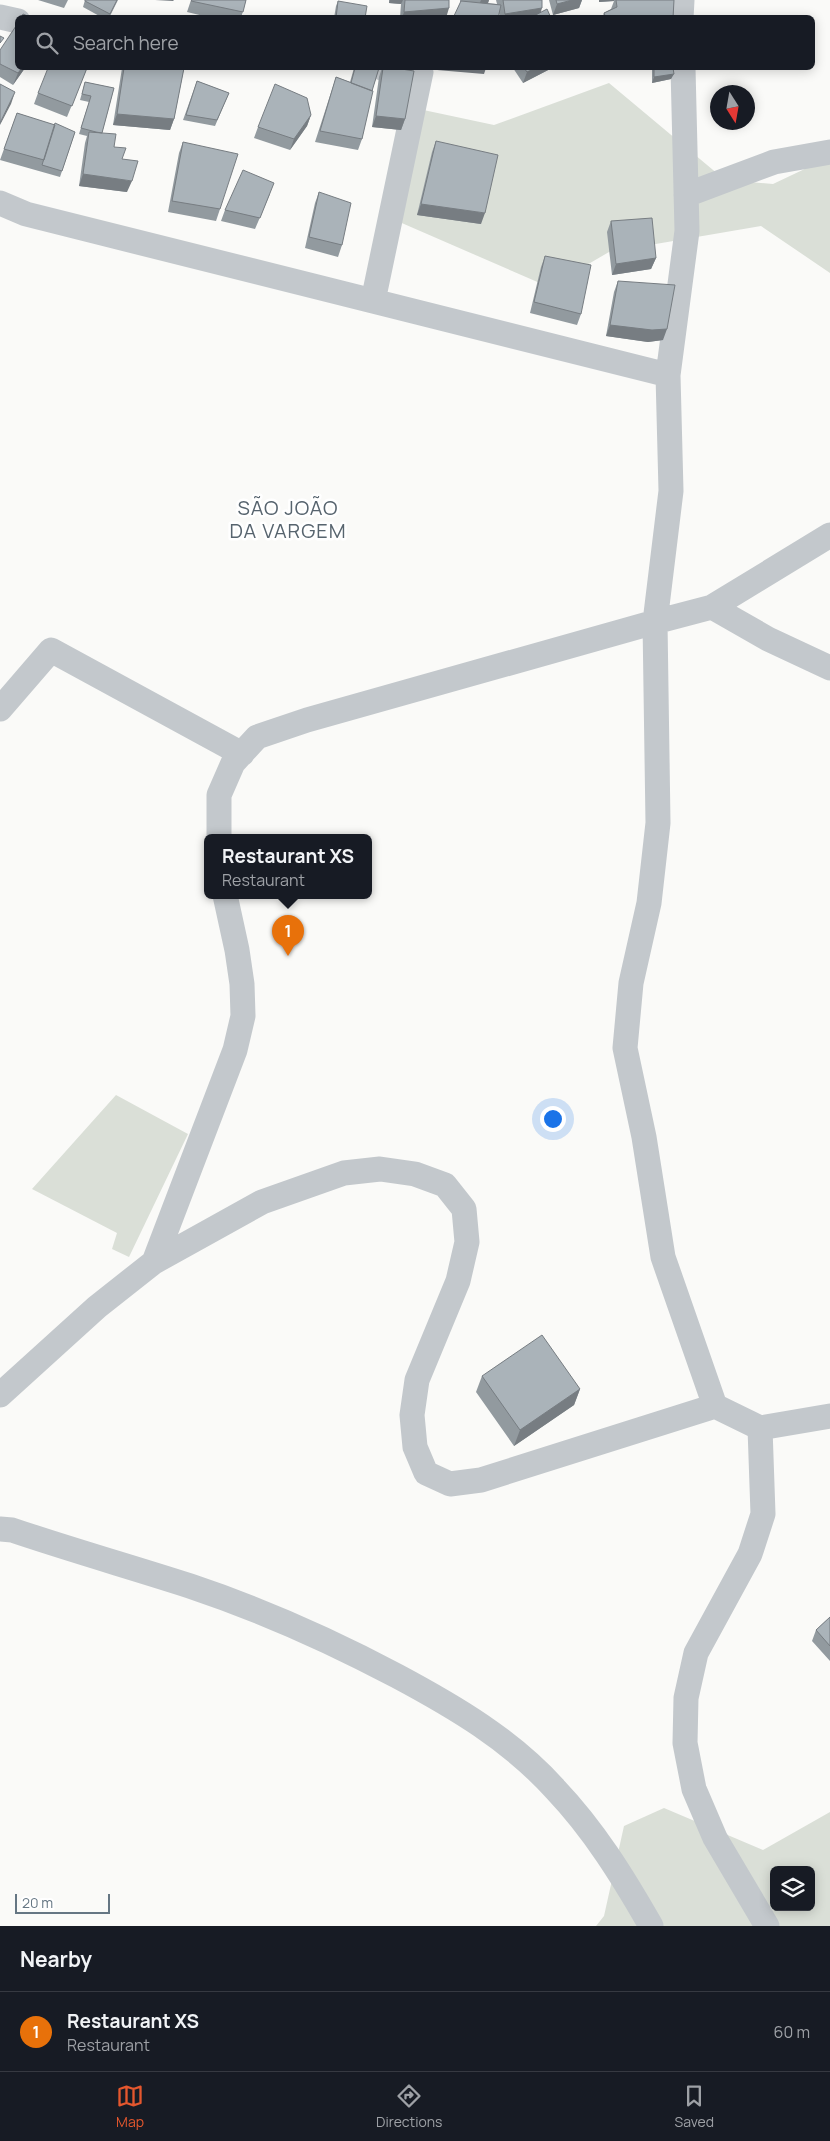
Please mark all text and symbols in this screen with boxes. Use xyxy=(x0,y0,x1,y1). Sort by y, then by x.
search box xyxy=(15,15,815,70)
icon: search xyxy=(33,29,61,57)
text: Search here xyxy=(73,30,179,56)
north arrow xyxy=(710,85,755,130)
district label: SÃO JOÃO DA VARGEM xyxy=(230,494,346,544)
popup xyxy=(204,834,372,899)
text: Restaurant XS xyxy=(222,843,354,869)
text: Restaurant xyxy=(222,869,305,891)
pin: 1 xyxy=(272,915,304,956)
your location xyxy=(540,1106,566,1132)
map controls xyxy=(770,1866,815,1911)
button: layers xyxy=(770,1866,815,1911)
scale bar xyxy=(15,1891,110,1914)
text: 20 m xyxy=(22,1893,53,1912)
text: Nearby xyxy=(20,1945,92,1973)
text: Restaurant XS xyxy=(67,2008,199,2034)
text: 1 xyxy=(32,2021,40,2043)
text: 60 m xyxy=(774,2021,810,2043)
text: Restaurant xyxy=(67,2034,150,2056)
tab: Map xyxy=(116,2082,144,2131)
tab: Directions xyxy=(376,2082,442,2131)
tab: Saved xyxy=(675,2082,714,2131)

